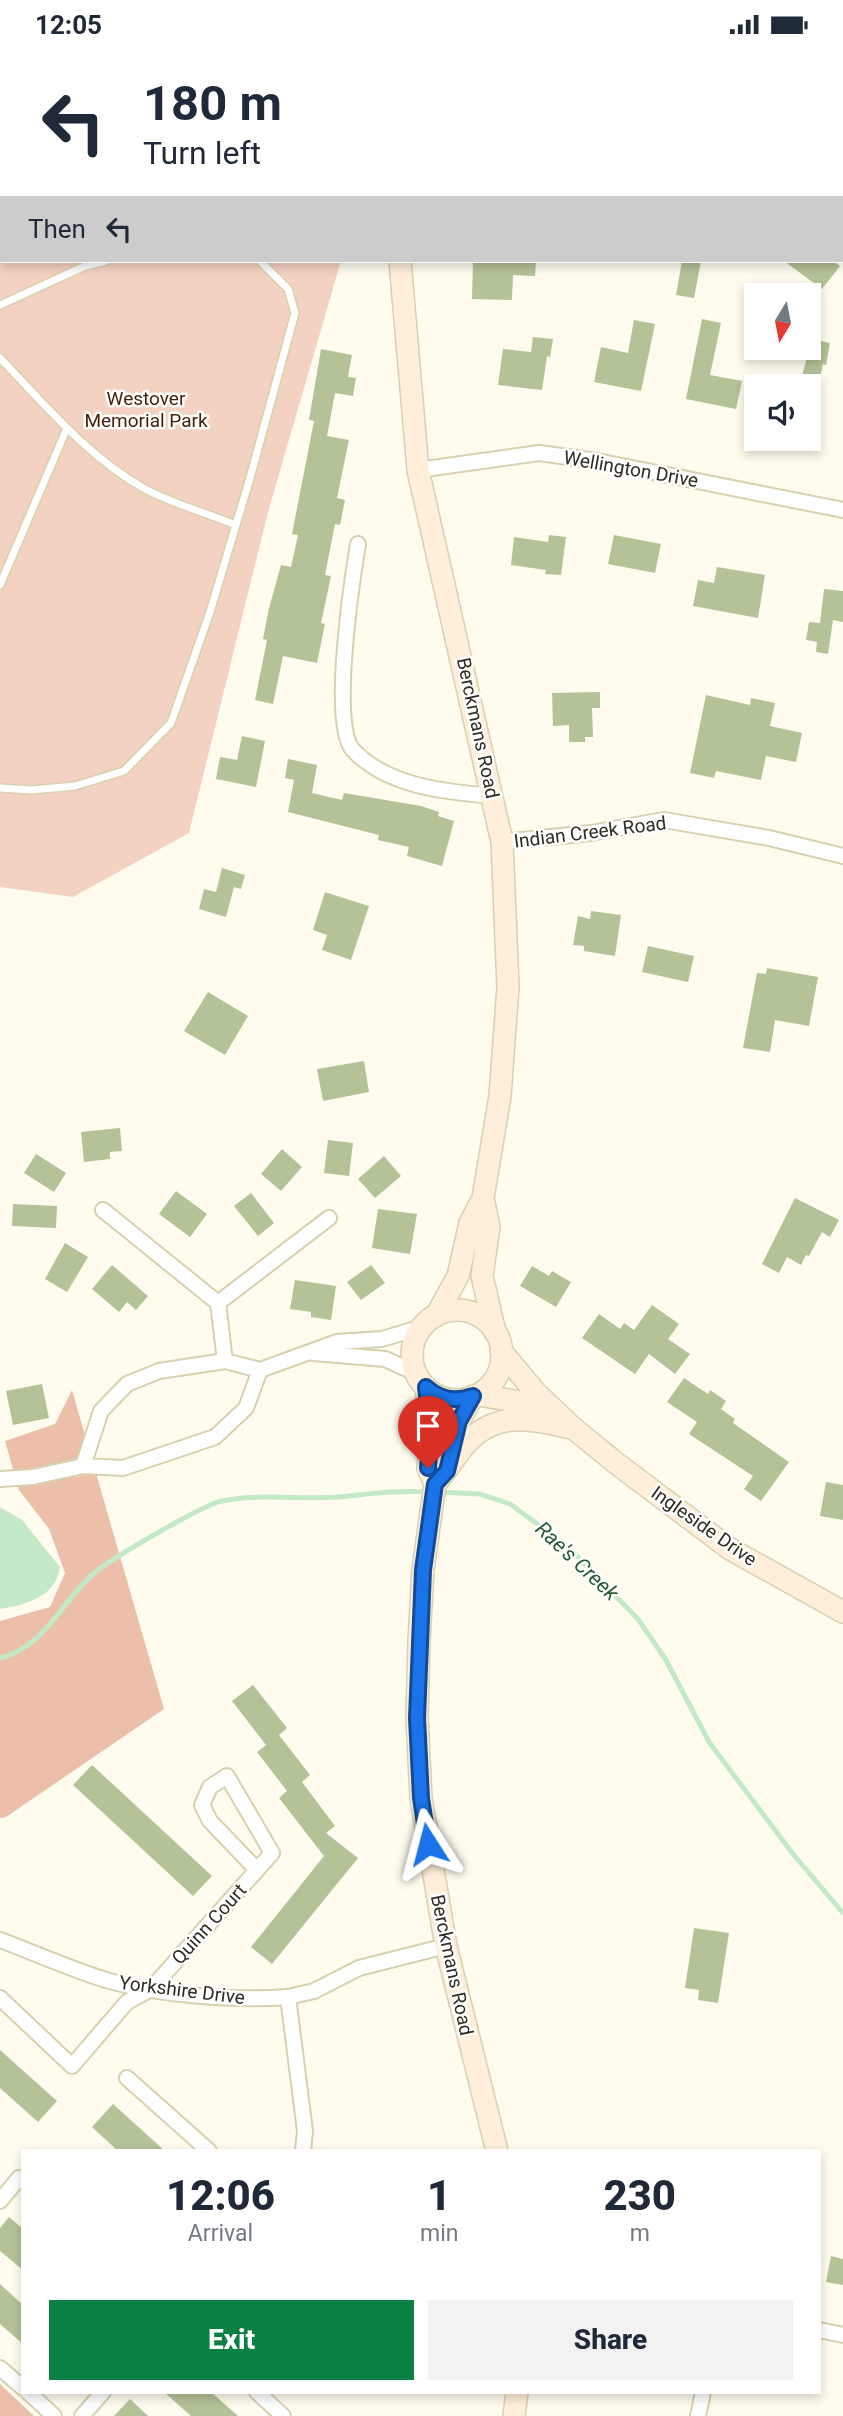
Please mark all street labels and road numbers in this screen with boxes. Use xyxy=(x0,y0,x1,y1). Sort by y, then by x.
street label: Wellington Drive xyxy=(562,446,700,492)
street label: Berckmans Road xyxy=(452,655,504,801)
street label: Indian Creek Road xyxy=(513,811,667,853)
street label: Ingleside Drive xyxy=(647,1481,761,1571)
street label: Quinn Court xyxy=(167,1879,251,1969)
street label: Berckmans Road xyxy=(426,1892,478,2038)
street label: Yorkshire Drive xyxy=(118,1971,246,2009)

